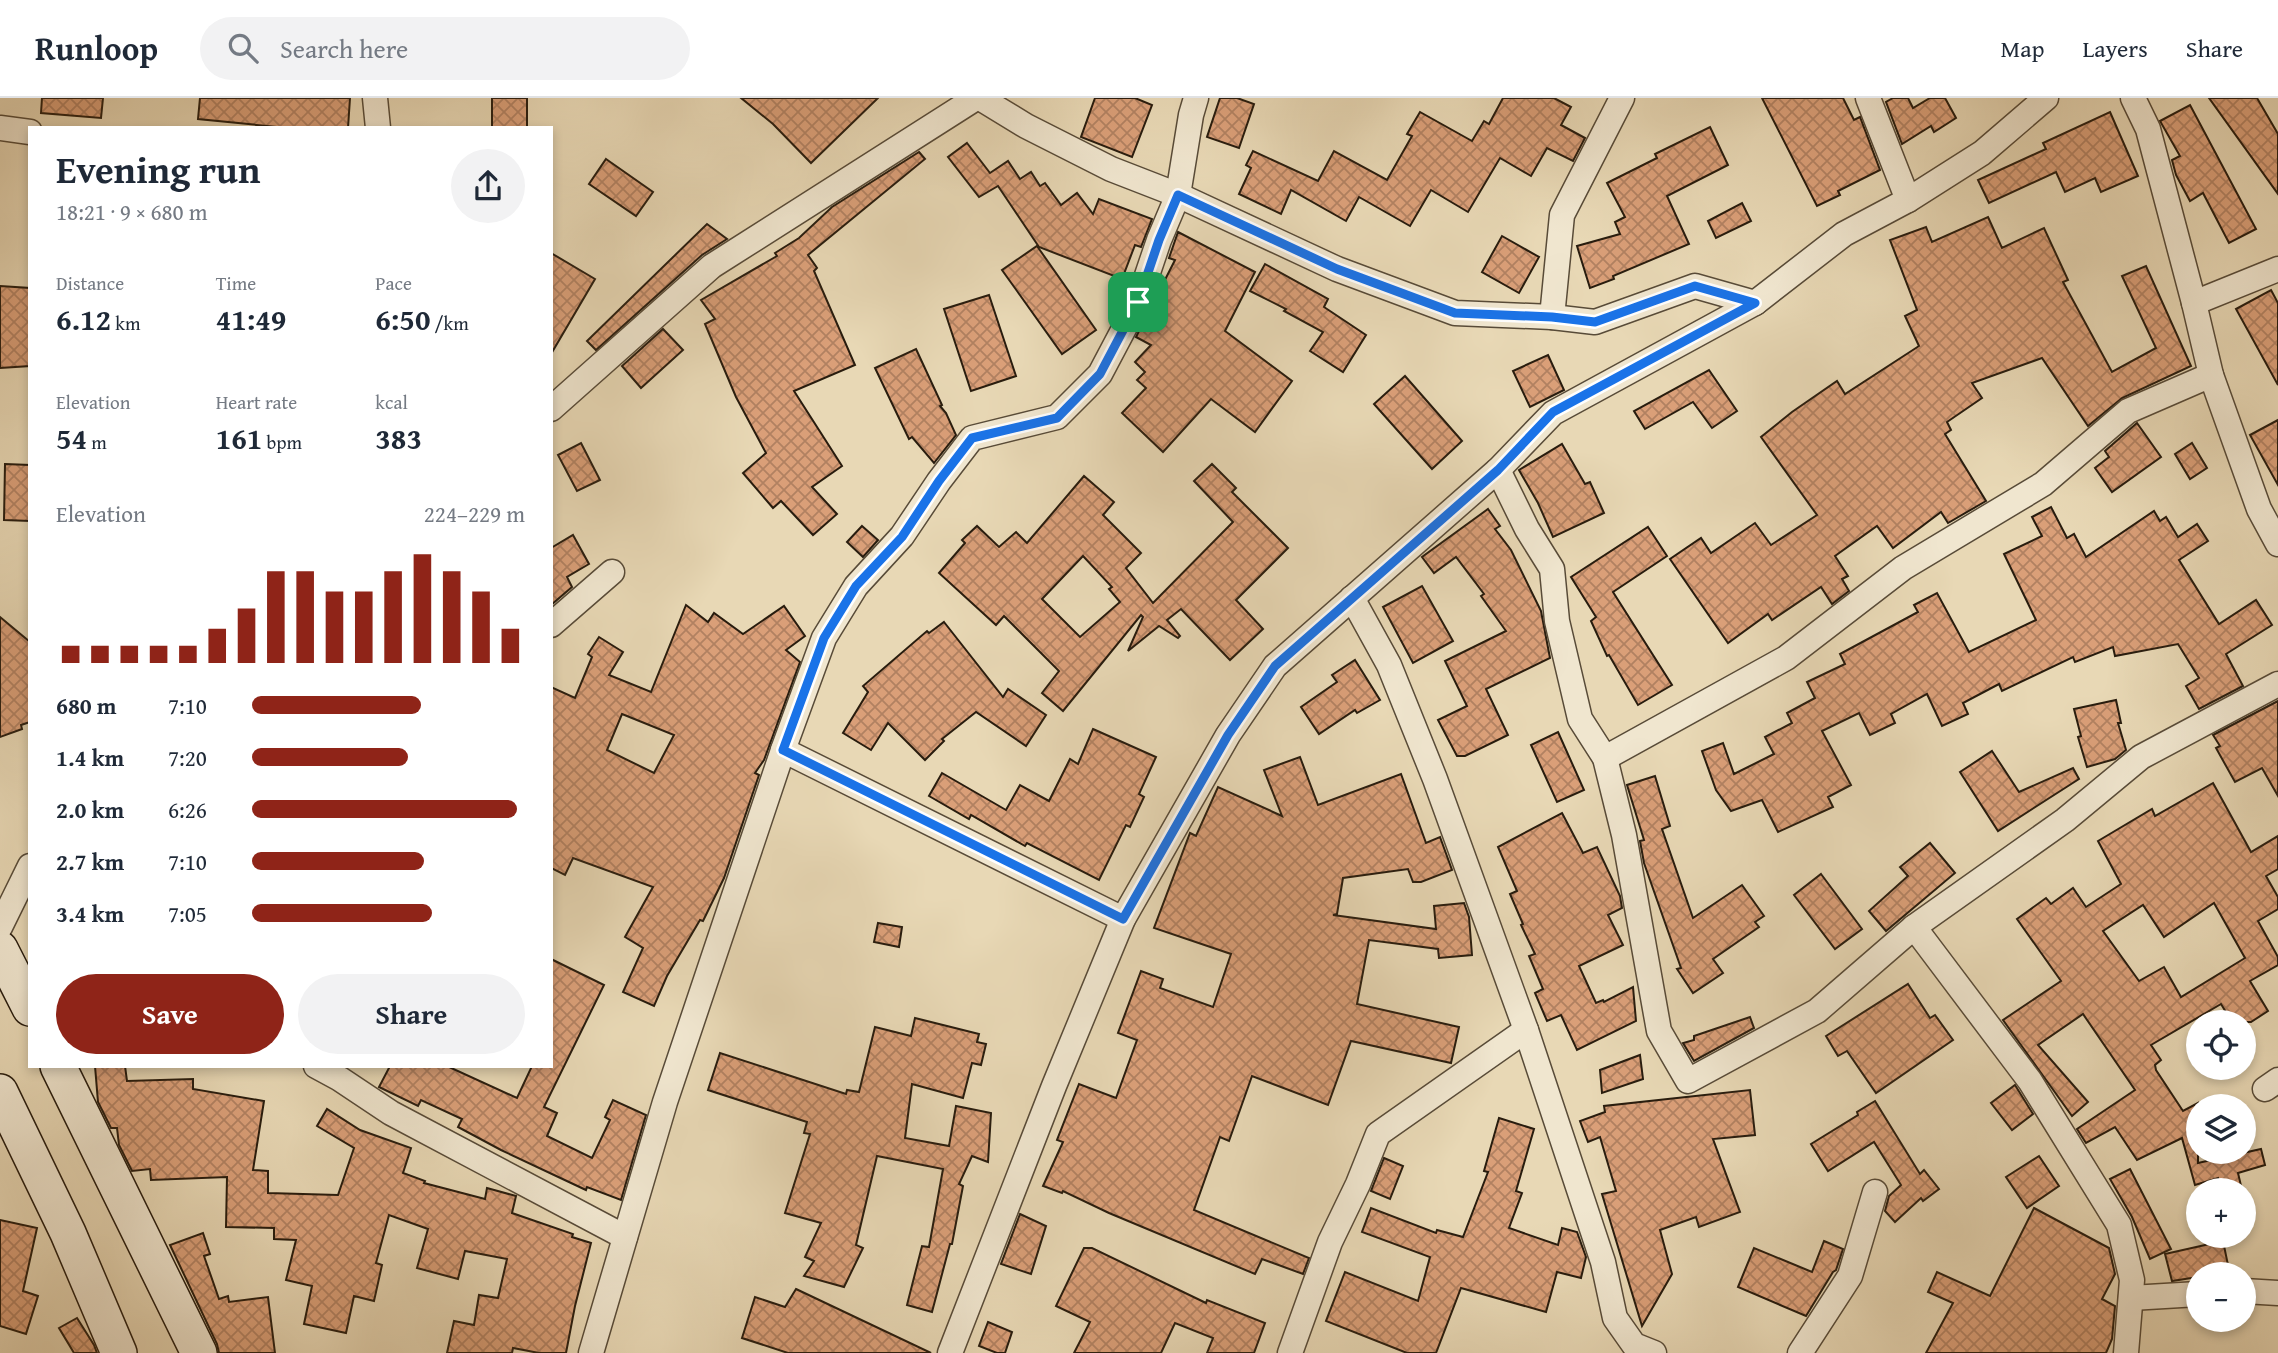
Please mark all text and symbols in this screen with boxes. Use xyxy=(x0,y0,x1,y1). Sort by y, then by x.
search box xyxy=(200,17,690,80)
text: Runloop xyxy=(35,24,158,72)
icon: search xyxy=(224,29,262,67)
text: Search here xyxy=(280,29,408,68)
text: Map xyxy=(2001,31,2044,66)
text: Layers xyxy=(2082,31,2148,66)
text: Share xyxy=(2186,31,2243,66)
text: Evening run xyxy=(56,141,260,197)
button: share xyxy=(451,149,525,223)
text: 18:21 · 9 × 680 m xyxy=(56,195,208,228)
text: Distance xyxy=(56,269,124,297)
text: Time xyxy=(216,269,256,297)
text: Pace xyxy=(375,269,412,297)
pin xyxy=(1108,272,1168,332)
icon: arrive xyxy=(1119,283,1157,321)
text: 6.12 xyxy=(56,297,111,341)
text: 41:49 xyxy=(216,297,286,341)
text: 6:50 xyxy=(375,297,430,341)
text: km xyxy=(111,309,140,337)
text: /km xyxy=(430,309,469,337)
text: Elevation xyxy=(56,388,130,416)
text: Heart rate xyxy=(216,388,297,416)
text: kcal xyxy=(375,388,408,416)
text: 54 xyxy=(56,416,87,460)
text: 161 xyxy=(216,416,262,460)
text: 383 xyxy=(375,416,422,460)
text: m xyxy=(87,428,107,456)
text: bpm xyxy=(262,428,302,456)
text: Elevation xyxy=(56,497,146,530)
text: 224–229 m xyxy=(424,497,525,530)
text: 680 m xyxy=(56,689,117,722)
text: 7:10 xyxy=(168,689,207,722)
text: 1.4 km xyxy=(56,741,124,774)
text: 7:20 xyxy=(168,741,207,774)
text: 2.0 km xyxy=(56,793,124,826)
text: 6:26 xyxy=(168,793,207,826)
text: 2.7 km xyxy=(56,845,124,878)
text: 7:10 xyxy=(168,845,207,878)
text: 3.4 km xyxy=(56,897,124,930)
text: 7:05 xyxy=(168,897,207,930)
button: Save xyxy=(56,974,284,1054)
button: Share xyxy=(298,974,525,1054)
map controls xyxy=(2186,1010,2256,1332)
button: locate xyxy=(2186,1010,2256,1080)
button: layers xyxy=(2186,1094,2256,1164)
button: + xyxy=(2186,1178,2256,1248)
button: − xyxy=(2186,1262,2256,1332)

